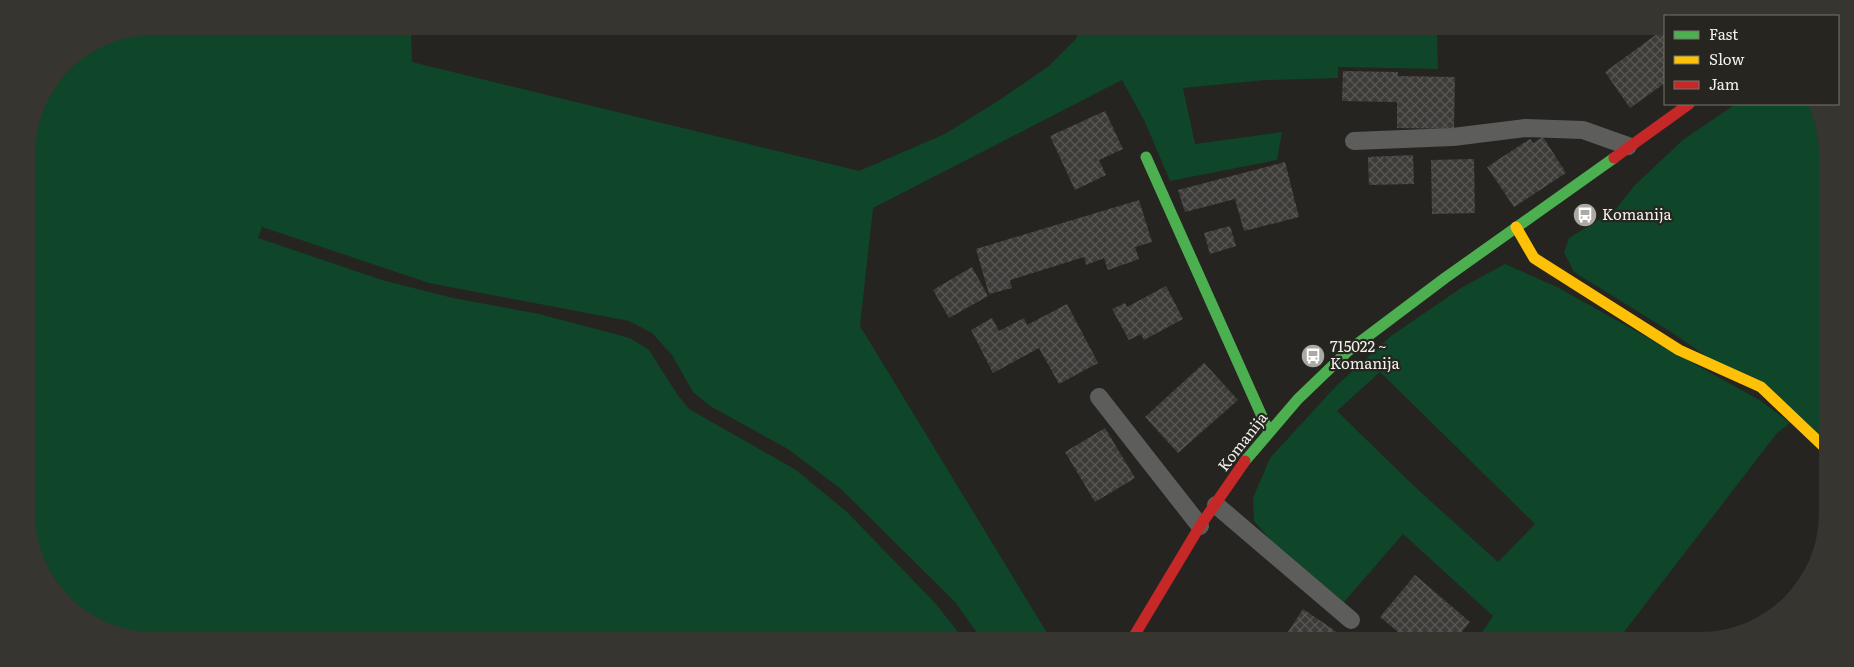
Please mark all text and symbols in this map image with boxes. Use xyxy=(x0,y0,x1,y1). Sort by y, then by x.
legend xyxy=(1664,15,1839,105)
text: Fast xyxy=(1709,22,1738,45)
text: Slow xyxy=(1709,47,1744,70)
text: Jam xyxy=(1709,72,1740,95)
bus stop icon: Komanija xyxy=(1572,202,1598,228)
place label: Komanija xyxy=(1602,202,1672,225)
place label: 715022 ~ Komanija xyxy=(1330,334,1400,374)
bus stop icon: 715022 ~ Komanija xyxy=(1300,343,1326,369)
street label: Komanija xyxy=(1211,406,1273,476)

